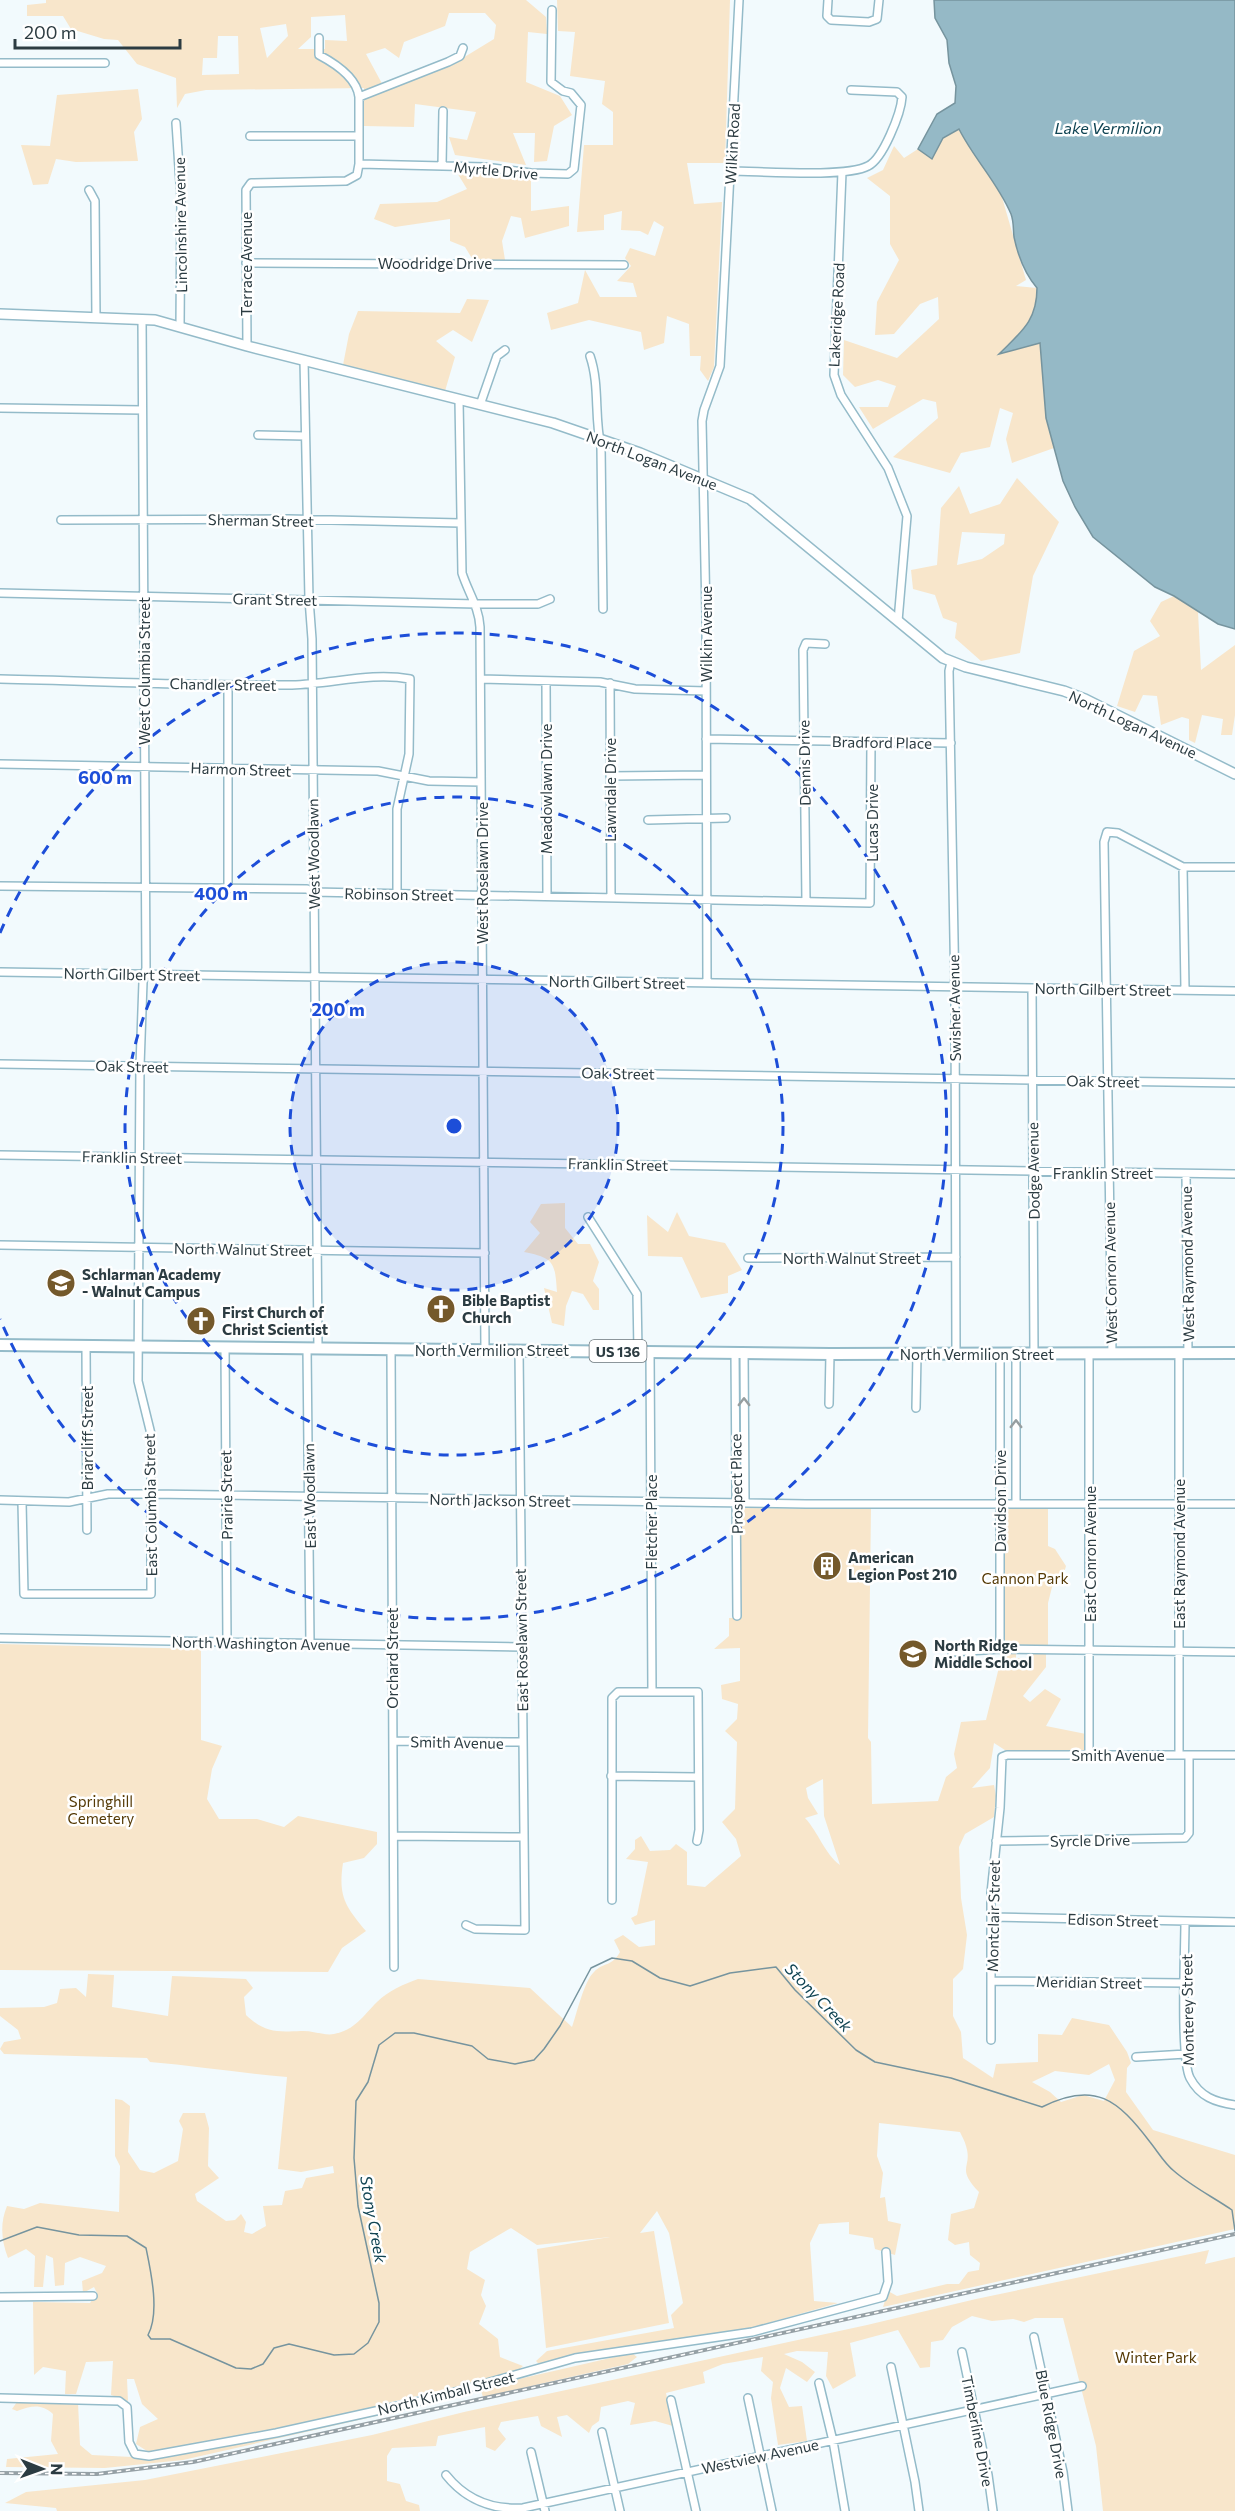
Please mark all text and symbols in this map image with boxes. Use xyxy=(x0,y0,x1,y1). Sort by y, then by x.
scale bar xyxy=(15,12,180,50)
text: 200 m xyxy=(24,21,77,43)
street label: Wilkin Road xyxy=(721,103,743,185)
water label: Lake Vermilion xyxy=(1054,118,1162,137)
street label: Lincolnshire Avenue xyxy=(170,157,190,293)
street label: Myrtle Drive xyxy=(453,157,539,183)
street label: Terrace Avenue xyxy=(237,212,255,316)
street label: Woodridge Drive xyxy=(378,254,492,272)
street label: Lakeridge Road xyxy=(824,262,848,368)
street label: North Logan Avenue xyxy=(584,427,720,493)
street label: Sherman Street xyxy=(208,510,314,530)
street label: Wilkin Avenue xyxy=(697,586,715,682)
street label: Grant Street xyxy=(232,589,318,609)
street label: West Columbia Street xyxy=(135,597,153,745)
street label: Chandler Street xyxy=(169,674,277,694)
street label: North Logan Avenue xyxy=(1066,687,1200,762)
street label: Dennis Drive xyxy=(794,720,814,806)
street label: Meadowlawn Drive xyxy=(537,724,555,854)
street label: Bradford Place xyxy=(832,732,932,752)
street label: Lawndale Drive xyxy=(601,738,619,842)
street label: Harmon Street xyxy=(190,758,292,780)
text: 600 m xyxy=(78,766,132,788)
street label: Lucas Drive xyxy=(863,784,881,862)
street label: West Woodlawn xyxy=(303,798,323,910)
street label: West Roselawn Drive xyxy=(473,802,491,944)
text: 400 m xyxy=(194,882,248,904)
street label: Robinson Street xyxy=(344,884,454,904)
street label: Swisher Avenue xyxy=(944,955,964,1061)
street label: North Gilbert Street xyxy=(63,964,201,984)
street label: North Gilbert Street xyxy=(548,972,686,992)
street label: North Gilbert Street xyxy=(1034,979,1172,999)
text: 200 m xyxy=(311,998,365,1020)
street label: Oak Street xyxy=(95,1056,169,1076)
street label: Oak Street xyxy=(581,1063,655,1083)
street label: Oak Street xyxy=(1066,1071,1140,1091)
centre of rings xyxy=(444,1116,464,1136)
street label: Dodge Avenue xyxy=(1023,1122,1043,1220)
street label: Franklin Street xyxy=(82,1147,182,1167)
street label: Franklin Street xyxy=(568,1154,668,1174)
street label: Franklin Street xyxy=(1053,1164,1153,1182)
street label: West Raymond Avenue xyxy=(1177,1186,1197,1342)
street label: West Conron Avenue xyxy=(1100,1202,1120,1344)
street label: North Walnut Street xyxy=(174,1239,312,1259)
street label: North Walnut Street xyxy=(783,1249,921,1267)
place label: Schlarman Academy - Walnut Campus xyxy=(82,1265,222,1300)
school or university icon: Schlarman Academy - Walnut Campus xyxy=(45,1267,77,1299)
place label: Bible Baptist Church xyxy=(462,1291,550,1326)
church icon: Bible Baptist Church xyxy=(425,1293,457,1325)
place label: First Church of Christ Scientist xyxy=(222,1303,328,1338)
church icon: First Church of Christ Scientist xyxy=(185,1305,217,1337)
road number: US 136 xyxy=(590,1340,646,1362)
street label: North Vermilion Street xyxy=(415,1341,569,1359)
street label: North Vermilion Street xyxy=(900,1345,1054,1363)
street label: Briarcliff Street xyxy=(78,1386,96,1490)
one-way arrow xyxy=(738,1398,750,1407)
one-way arrow xyxy=(1009,1420,1022,1429)
street label: East Columbia Street xyxy=(140,1433,160,1577)
street label: Prospect Place xyxy=(726,1434,746,1534)
street label: East Woodlawn xyxy=(299,1443,319,1549)
street label: Prairie Street xyxy=(216,1450,236,1540)
street label: Davidson Drive xyxy=(991,1450,1009,1552)
street label: Fletcher Place xyxy=(642,1474,660,1570)
street label: East Raymond Avenue xyxy=(1170,1479,1188,1629)
street label: East Conron Avenue xyxy=(1081,1486,1099,1622)
street label: North Jackson Street xyxy=(429,1490,571,1510)
place label: American Legion Post 210 xyxy=(848,1548,957,1583)
building icon: American Legion Post 210 xyxy=(811,1550,843,1582)
street label: East Roselawn Street xyxy=(511,1568,531,1712)
park label: Cannon Park xyxy=(981,1569,1069,1587)
street label: Orchard Street xyxy=(383,1607,401,1709)
street label: North Washington Avenue xyxy=(171,1632,351,1654)
place label: North Ridge Middle School xyxy=(934,1636,1032,1671)
school or university icon: North Ridge Middle School xyxy=(897,1638,929,1670)
street label: Smith Avenue xyxy=(410,1732,504,1752)
street label: Smith Avenue xyxy=(1071,1746,1165,1764)
park label: Springhill Cemetery xyxy=(68,1792,135,1827)
street label: Syrcle Drive xyxy=(1050,1830,1130,1850)
street label: Montclair Street xyxy=(983,1860,1003,1972)
street label: Edison Street xyxy=(1067,1909,1159,1931)
street label: Monterey Street xyxy=(1177,1954,1197,2066)
water label: Stony Creek xyxy=(782,1959,857,2035)
street label: Meridian Street xyxy=(1036,1972,1142,1992)
water label: Stony Creek xyxy=(357,2174,391,2264)
park label: Winter Park xyxy=(1115,2348,1197,2366)
street label: North Kimball Street xyxy=(376,2367,516,2419)
street label: Blue Ridge Drive xyxy=(1033,2368,1071,2480)
street label: Timberline Drive xyxy=(958,2374,998,2488)
street label: Westview Avenue xyxy=(700,2435,820,2477)
north arrow xyxy=(12,2439,72,2499)
text: N xyxy=(48,2463,67,2475)

